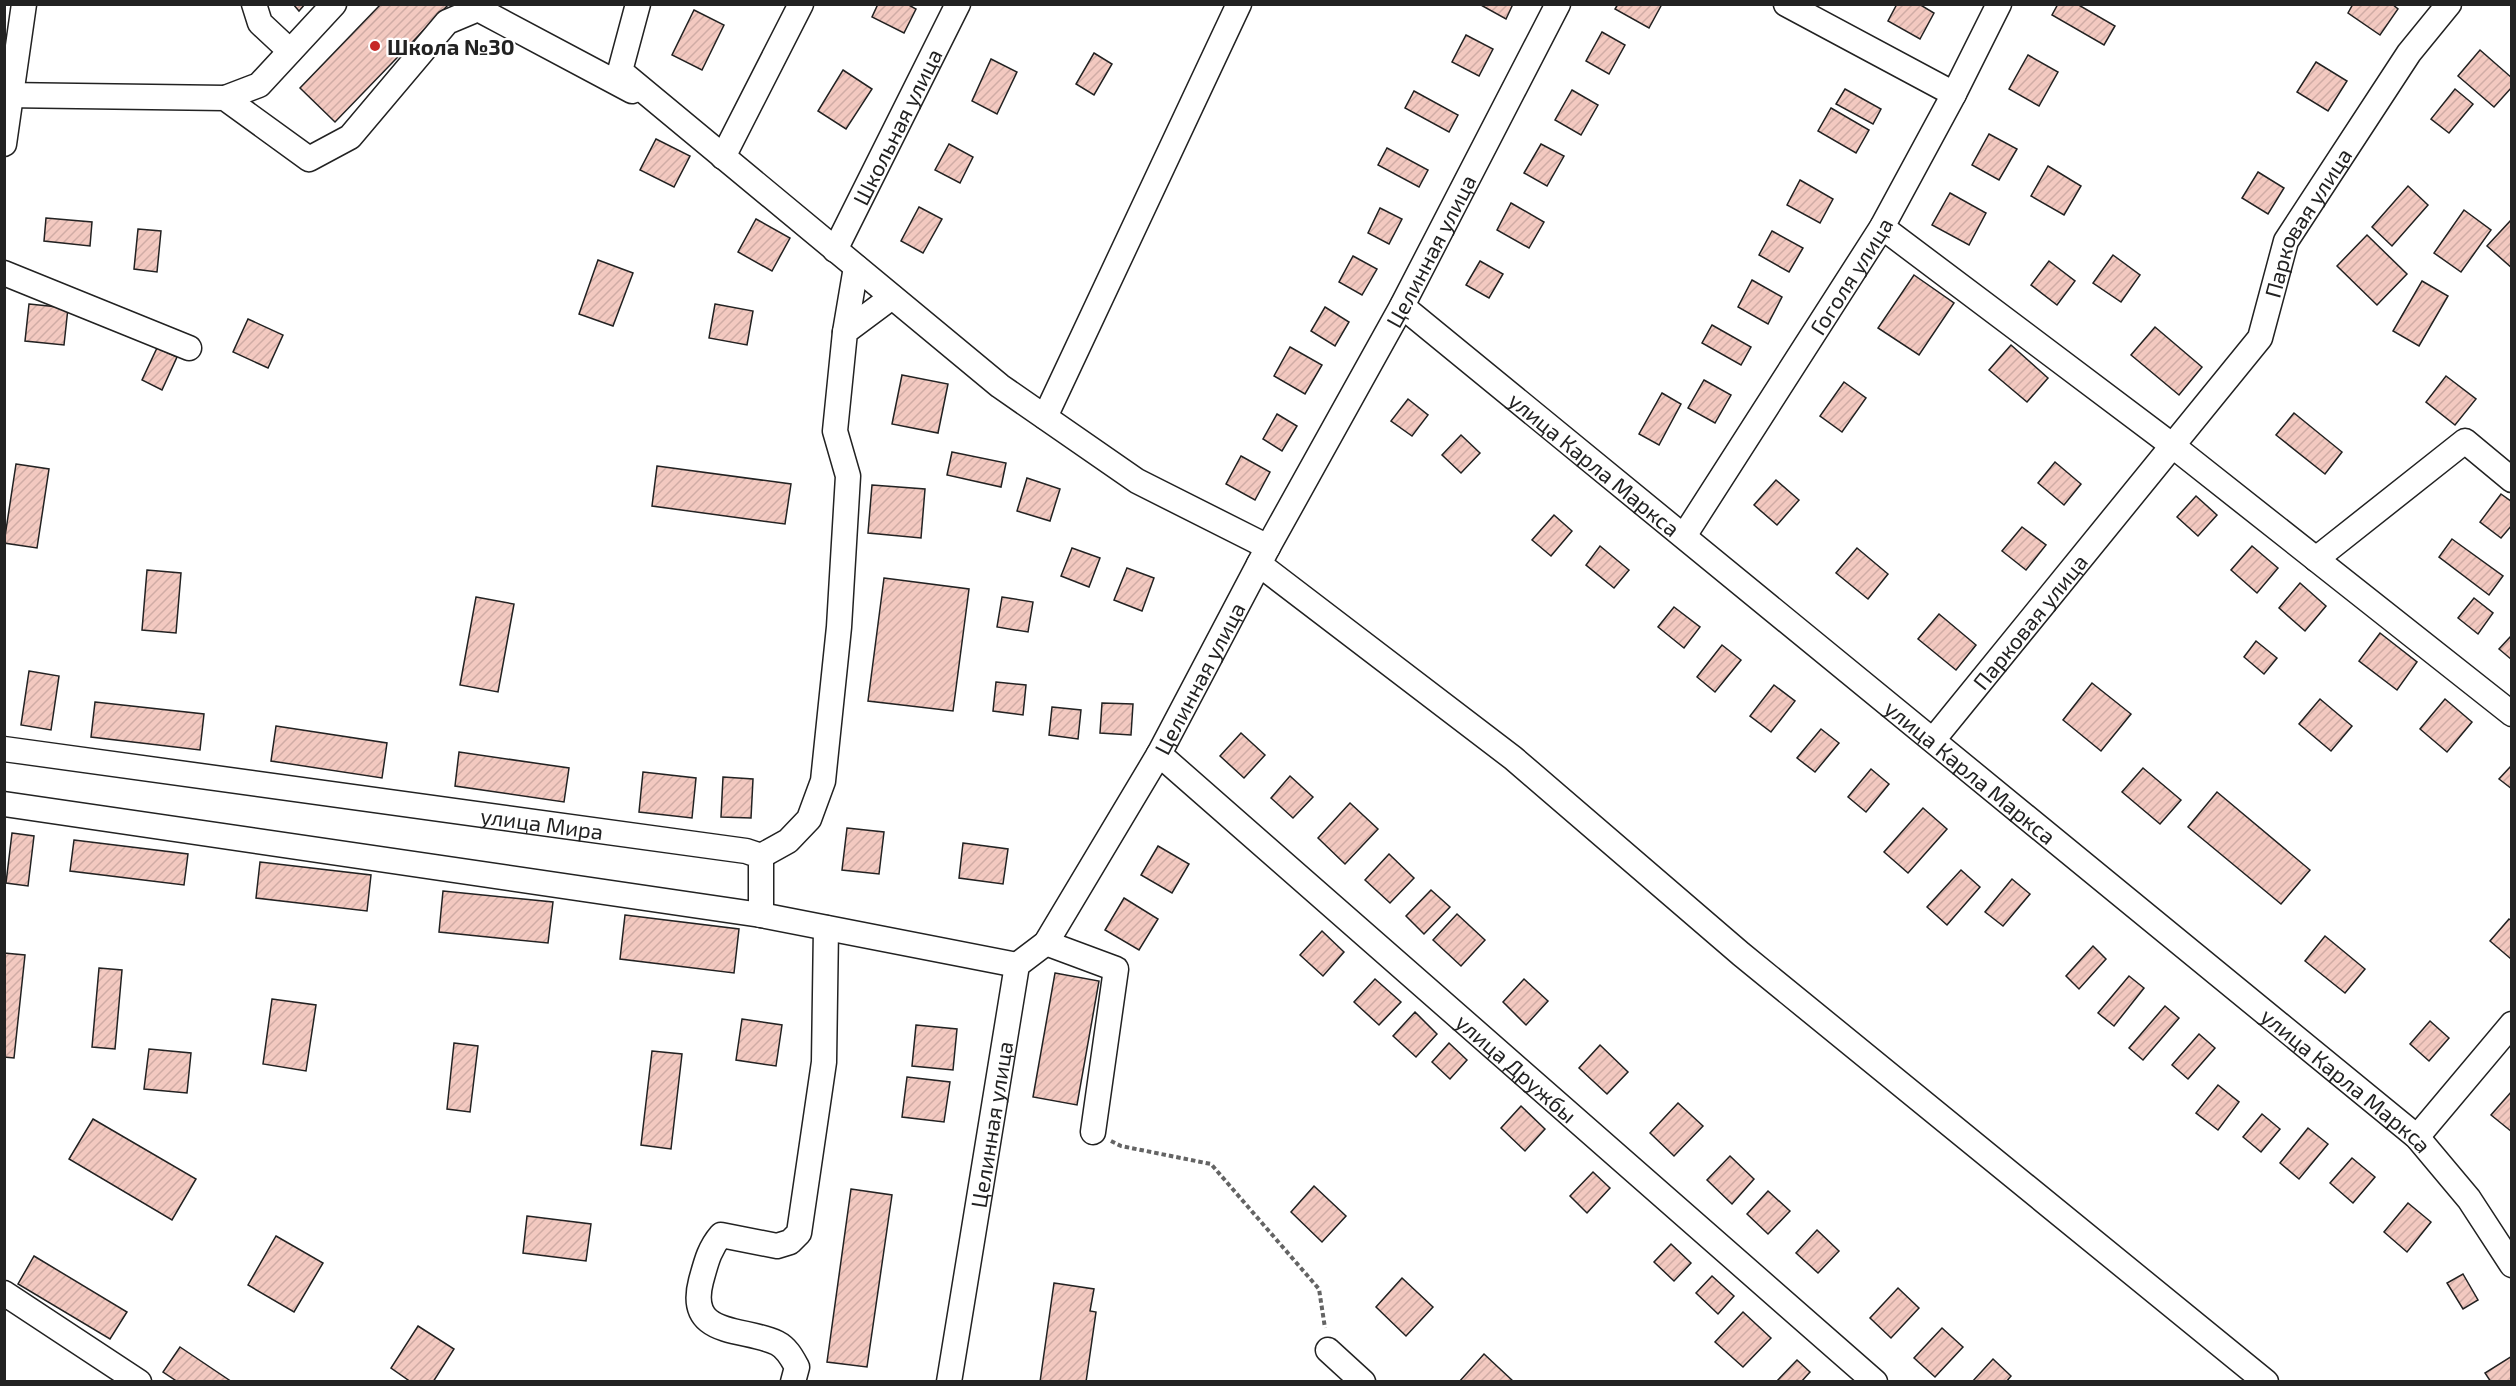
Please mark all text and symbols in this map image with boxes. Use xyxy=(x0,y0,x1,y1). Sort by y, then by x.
place label: Школа №30 xyxy=(387,33,515,59)
marker: Школа №30 xyxy=(368,39,382,53)
street label: Школьная улица xyxy=(847,44,947,209)
street label: Парковая улица xyxy=(2258,143,2356,300)
street label: Целинная улица xyxy=(1380,170,1481,332)
street label: Гоголя улица xyxy=(1804,213,1898,339)
street label: улица Карла Маркса xyxy=(1503,386,1685,541)
street label: Парковая улица xyxy=(1967,548,2092,694)
street label: Целинная улица xyxy=(1148,597,1250,759)
street label: улица Карла Маркса xyxy=(1879,694,2061,849)
street label: улица Мира xyxy=(479,802,605,844)
street label: улица Карла Маркса xyxy=(2255,1002,2437,1157)
street label: улица Дружбы xyxy=(1450,1008,1583,1128)
street label: Целинная улица xyxy=(965,1039,1017,1210)

